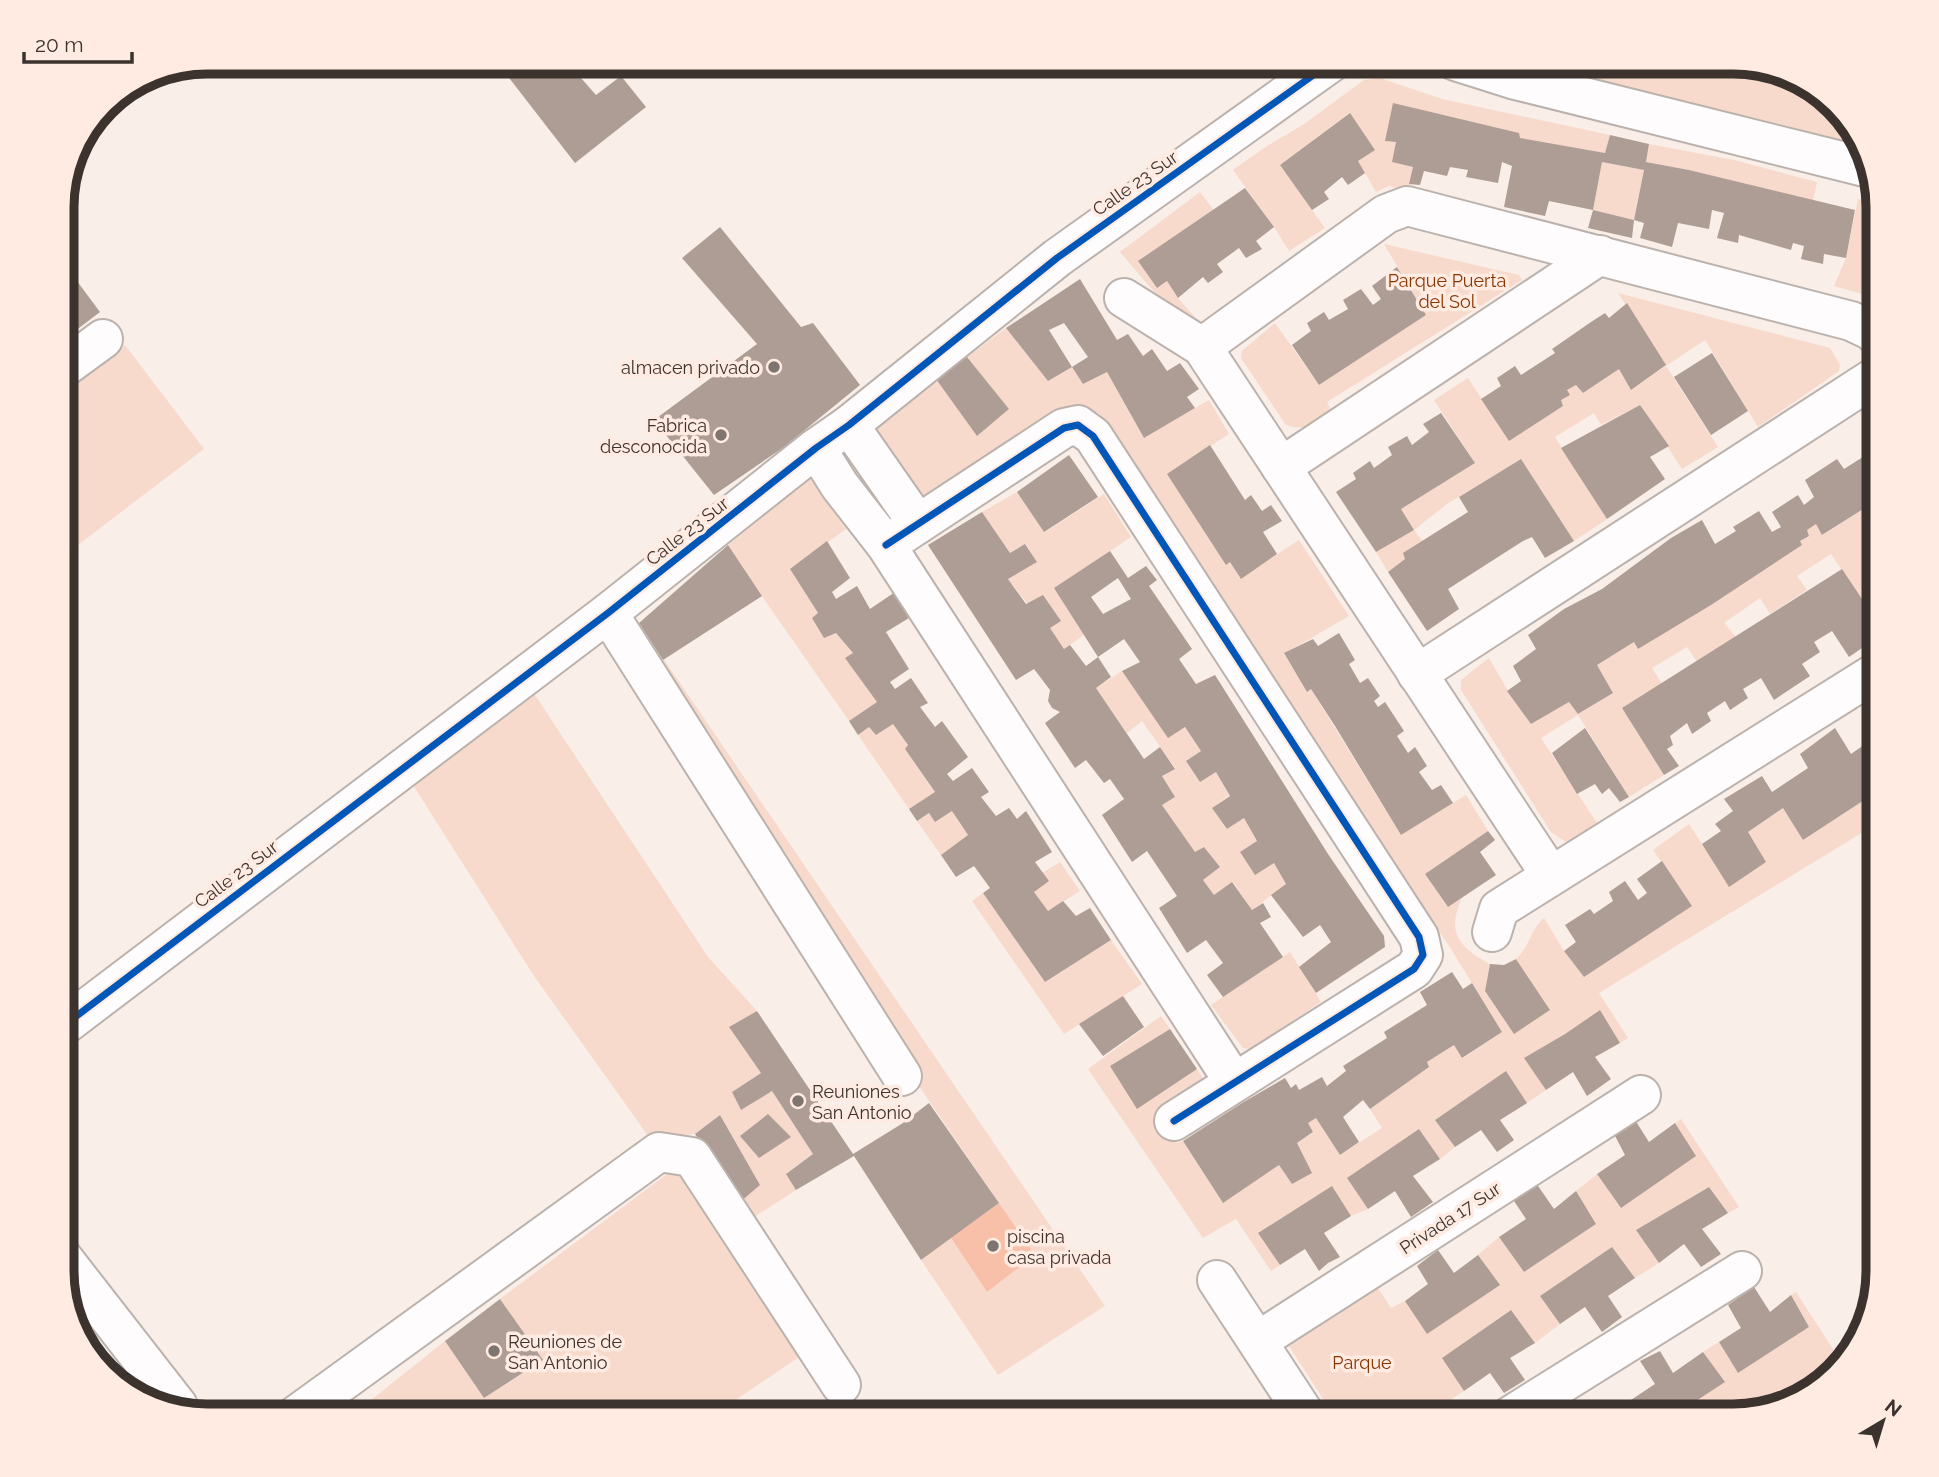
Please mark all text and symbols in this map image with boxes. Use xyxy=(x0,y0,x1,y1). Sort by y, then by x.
scale bar xyxy=(24,21,133,65)
text: 20 m xyxy=(35,32,83,57)
street label: Calle 23 Sur xyxy=(1089,146,1182,220)
park label: Parque Puerta del Sol xyxy=(1388,270,1506,312)
place label: almacen privado xyxy=(621,357,760,378)
marker: almacen privado xyxy=(766,359,782,375)
place label: Fabrica desconocida xyxy=(600,415,707,457)
marker: Fabrica desconocida xyxy=(713,427,729,443)
street label: Calle 23 Sur xyxy=(642,492,733,570)
street label: Calle 23 Sur xyxy=(190,836,282,912)
place label: Reuniones San Antonio xyxy=(812,1081,912,1123)
marker: Reuniones San Antonio xyxy=(790,1093,806,1109)
street label: Privada 17 Sur xyxy=(1396,1177,1505,1258)
place label: piscina casa privada xyxy=(1007,1226,1111,1268)
marker: piscina casa privada xyxy=(985,1238,1001,1254)
place label: Reuniones de San Antonio xyxy=(508,1331,622,1373)
marker: Reuniones de San Antonio xyxy=(486,1343,502,1359)
park label: Parque xyxy=(1332,1352,1392,1373)
north arrow xyxy=(1848,1386,1918,1456)
text: N xyxy=(1881,1394,1906,1421)

